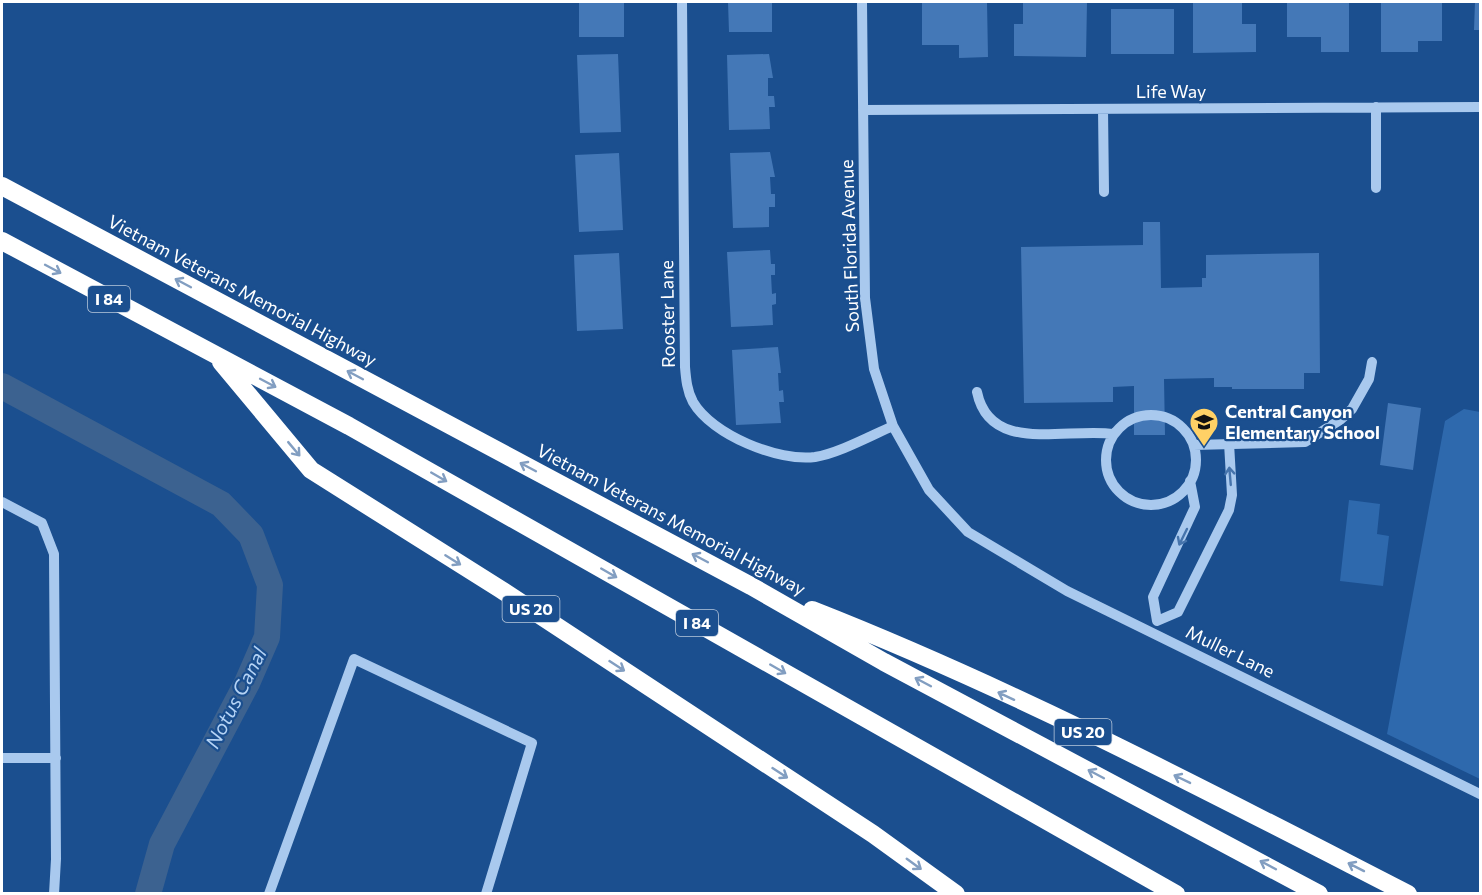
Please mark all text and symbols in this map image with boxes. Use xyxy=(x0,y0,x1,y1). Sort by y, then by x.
street label: Life Way xyxy=(1136,80,1206,102)
street label: South Florida Avenue xyxy=(835,159,863,333)
street label: Vietnam Veterans Memorial Highway xyxy=(104,210,381,371)
street label: Rooster Lane xyxy=(655,260,679,368)
one-way arrow xyxy=(44,263,61,275)
one-way arrow xyxy=(175,277,193,288)
road number: I 84 xyxy=(88,286,130,312)
one-way arrow xyxy=(347,369,365,380)
one-way arrow xyxy=(259,377,276,389)
place label: Central Canyon Elementary School xyxy=(1225,400,1380,443)
school or university icon: Central Canyon Elementary School xyxy=(1188,406,1220,448)
street label: Vietnam Veterans Memorial Highway xyxy=(533,439,810,600)
one-way arrow xyxy=(287,441,300,457)
one-way arrow xyxy=(519,460,537,472)
one-way arrow xyxy=(1224,467,1235,487)
one-way arrow xyxy=(430,471,447,483)
one-way arrow xyxy=(1176,527,1188,545)
one-way arrow xyxy=(691,552,709,563)
one-way arrow xyxy=(444,554,461,566)
one-way arrow xyxy=(600,567,617,579)
road number: US 20 xyxy=(502,596,560,622)
road number: I 84 xyxy=(676,610,718,636)
street label: Muller Lane xyxy=(1182,620,1278,682)
water label: Notus Canal xyxy=(199,642,271,752)
one-way arrow xyxy=(608,660,625,672)
one-way arrow xyxy=(769,664,787,675)
one-way arrow xyxy=(915,676,933,687)
one-way arrow xyxy=(997,689,1015,701)
road number: US 20 xyxy=(1054,719,1112,745)
one-way arrow xyxy=(771,767,788,779)
one-way arrow xyxy=(1087,768,1105,779)
one-way arrow xyxy=(1174,773,1192,784)
one-way arrow xyxy=(906,857,922,870)
one-way arrow xyxy=(1259,859,1277,870)
one-way arrow xyxy=(1348,861,1366,872)

